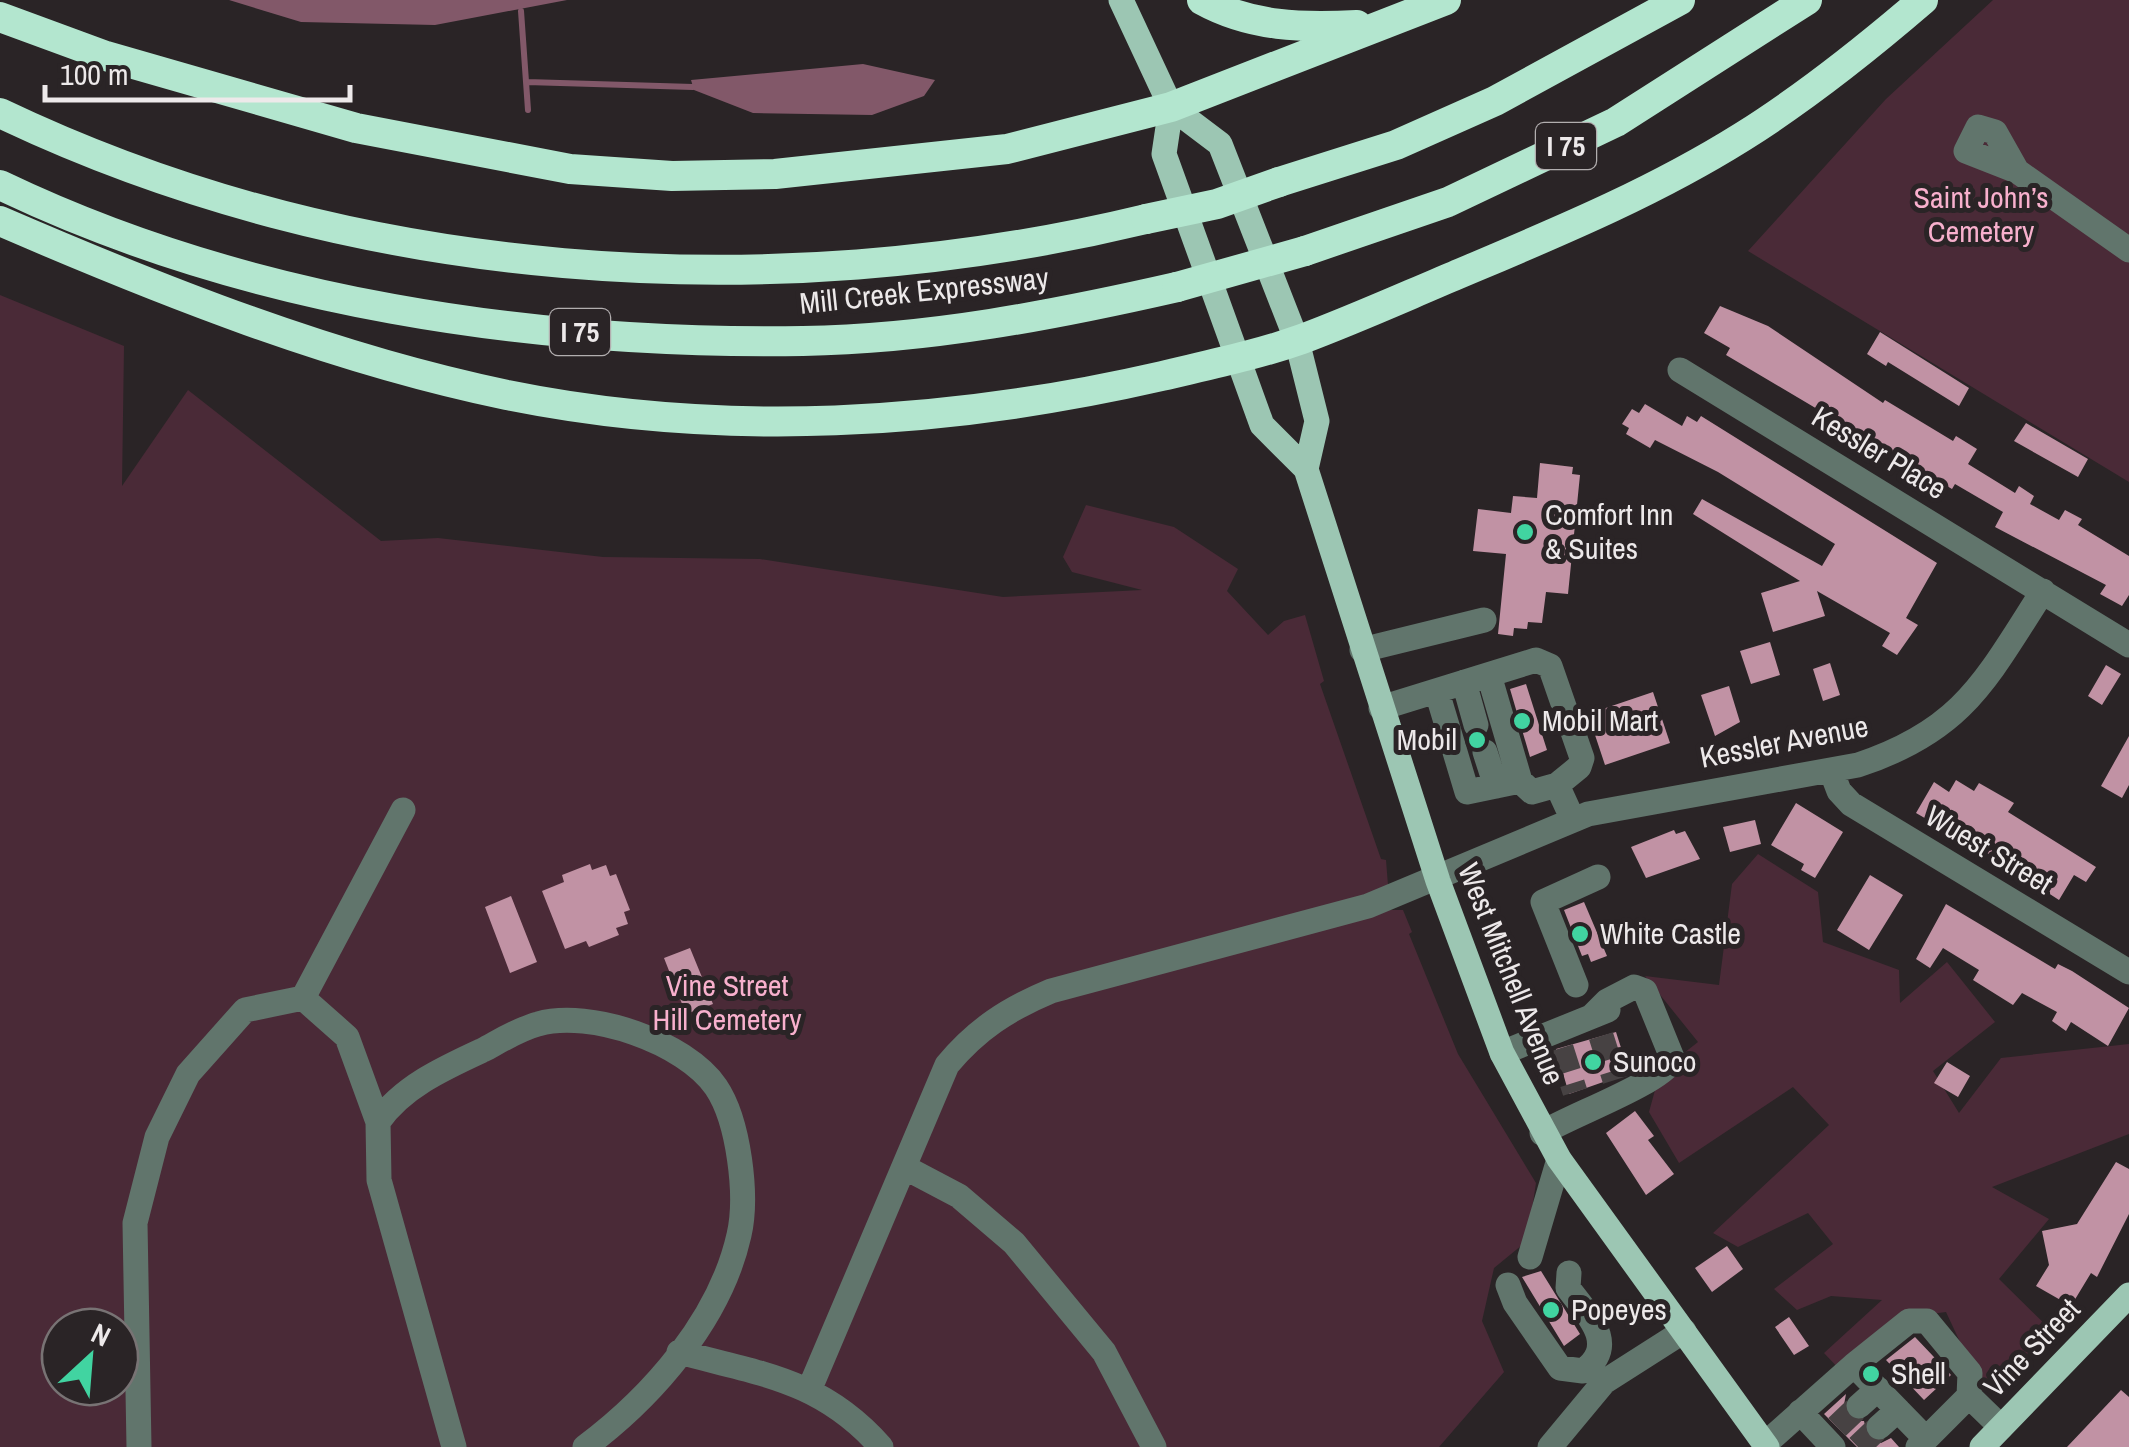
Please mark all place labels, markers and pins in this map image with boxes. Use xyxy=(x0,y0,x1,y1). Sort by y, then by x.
place label: Comfort Inn & Suites xyxy=(1545,494,1674,568)
marker: Comfort Inn & Suites xyxy=(1514,521,1536,543)
place label: Mobil Mart xyxy=(1542,700,1658,740)
marker: Mobil Mart xyxy=(1511,710,1533,732)
place label: Mobil xyxy=(1397,719,1457,759)
marker: Mobil xyxy=(1466,729,1488,751)
place label: White Castle xyxy=(1600,913,1741,953)
marker: White Castle xyxy=(1569,923,1591,945)
place label: Sunoco xyxy=(1613,1041,1696,1081)
marker: Sunoco xyxy=(1582,1051,1604,1073)
place label: Popeyes xyxy=(1571,1289,1667,1329)
marker: Popeyes xyxy=(1540,1299,1562,1321)
place label: Shell xyxy=(1891,1353,1946,1393)
marker: Shell xyxy=(1860,1363,1882,1385)

